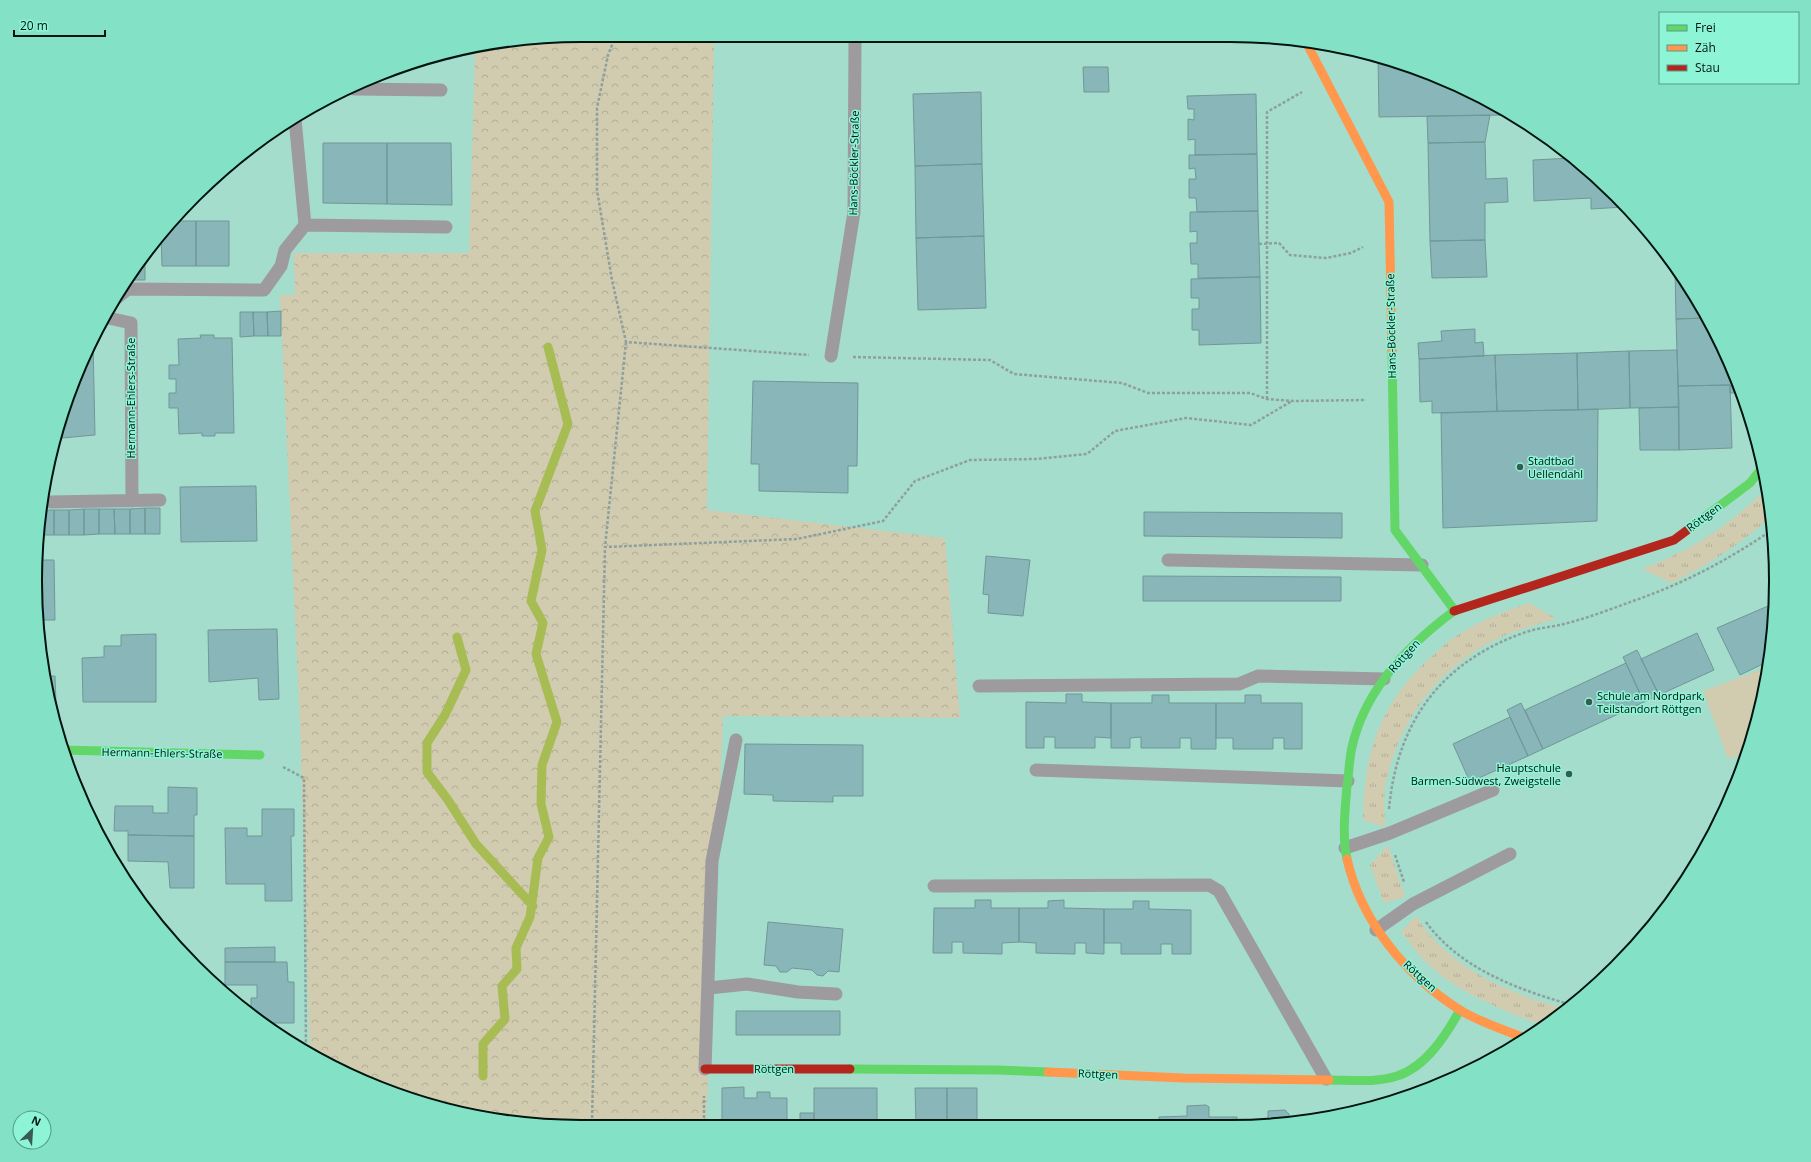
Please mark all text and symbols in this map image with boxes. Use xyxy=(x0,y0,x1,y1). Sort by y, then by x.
scale bar xyxy=(14,12,105,38)
legend xyxy=(1659,12,1799,84)
text: 20 m xyxy=(20,17,48,34)
text: Frei xyxy=(1695,19,1716,36)
text: Zäh xyxy=(1695,39,1716,56)
text: Stau xyxy=(1695,59,1720,76)
street label: Hans-Böckler-Straße xyxy=(845,110,862,216)
street label: Hans-Böckler-Straße xyxy=(1382,273,1399,379)
street label: Hermann-Ehlers-Straße xyxy=(123,338,138,458)
place label: Stadtbad Uellendahl xyxy=(1528,453,1583,481)
marker: Stadtbad Uellendahl xyxy=(1515,462,1525,472)
street label: Röttgen xyxy=(1683,499,1724,535)
street label: Röttgen xyxy=(1385,636,1423,676)
place label: Schule am Nordpark, Teilstandort Röttgen xyxy=(1597,688,1705,716)
marker: Schule am Nordpark, Teilstandort Röttgen xyxy=(1584,697,1594,707)
street label: Hermann-Ehlers-Straße xyxy=(101,744,223,761)
place label: Hauptschule Barmen-Südwest, Zweigstelle xyxy=(1411,760,1561,788)
marker: Hauptschule Barmen-Südwest, Zweigstelle xyxy=(1564,769,1574,779)
street label: Röttgen xyxy=(1400,957,1440,995)
street label: Röttgen xyxy=(754,1061,794,1076)
street label: Röttgen xyxy=(1078,1065,1118,1082)
north arrow xyxy=(12,1110,52,1150)
text: N xyxy=(29,1112,44,1129)

